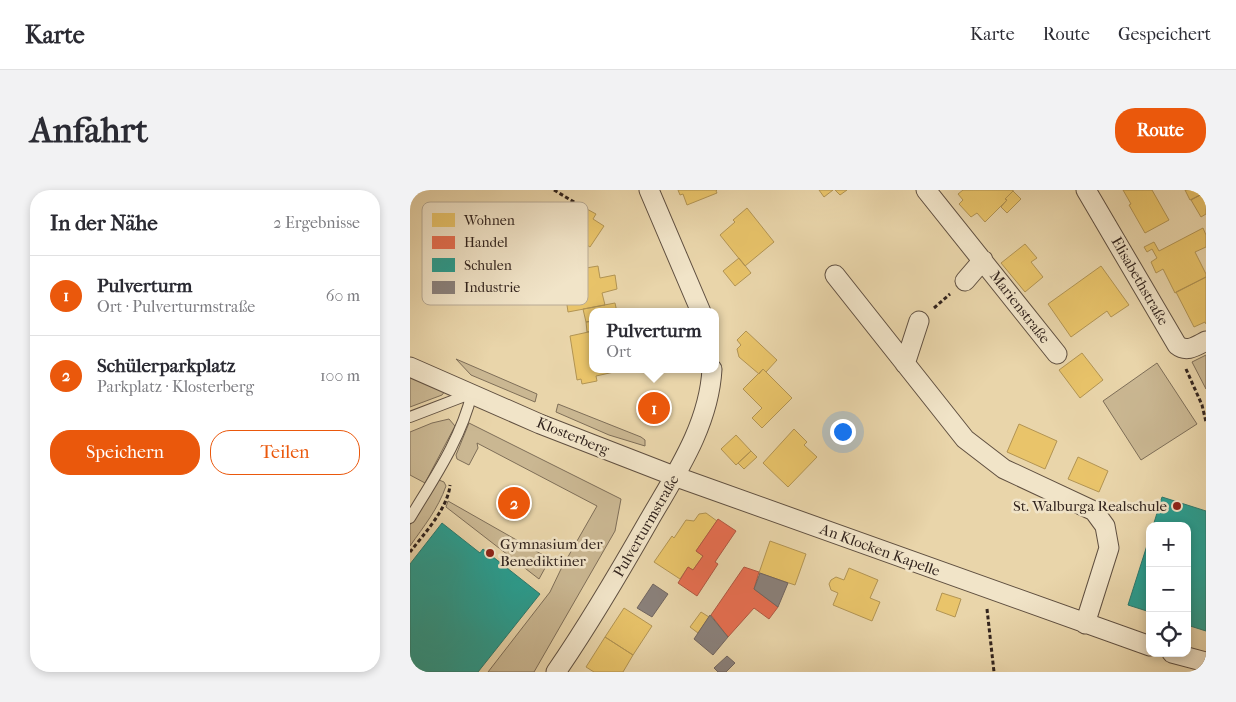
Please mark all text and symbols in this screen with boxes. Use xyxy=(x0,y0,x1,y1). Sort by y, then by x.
text: Karte xyxy=(25,21,85,49)
text: Karte xyxy=(970,24,1015,45)
text: Route xyxy=(1043,24,1090,45)
text: Gespeichert xyxy=(1118,24,1211,45)
button: Route xyxy=(1115,108,1206,153)
text: Anfahrt xyxy=(30,110,148,151)
legend xyxy=(422,202,588,305)
text: In der Nähe xyxy=(50,211,158,235)
text: Wohnen xyxy=(463,212,515,229)
text: 2 Ergebnisse xyxy=(273,213,360,232)
text: Handel xyxy=(464,234,508,251)
street label: Elisabethstraße xyxy=(1107,234,1173,329)
text: Schulen xyxy=(464,257,512,274)
street label: Marienstraße xyxy=(986,267,1054,347)
text: Pulverturm xyxy=(97,275,192,297)
text: Industrie xyxy=(464,279,520,296)
text: 1 xyxy=(63,286,69,305)
text: 60 m xyxy=(326,286,360,305)
text: Ort · Pulverturmstraße xyxy=(97,297,255,316)
popup xyxy=(589,308,719,373)
text: Pulverturm xyxy=(606,320,702,342)
text: Ort xyxy=(606,342,632,361)
text: Schülerparkplatz xyxy=(97,355,236,377)
text: 2 xyxy=(62,366,70,385)
text: 100 m xyxy=(320,366,360,385)
text: Parkplatz · Klosterberg xyxy=(97,377,254,396)
pin: 1 xyxy=(638,389,670,427)
street label: Klosterberg xyxy=(534,413,613,459)
your location xyxy=(830,419,856,445)
button: Speichern xyxy=(50,430,200,475)
button: Teilen xyxy=(210,430,360,475)
street label: Pulverturmstraße xyxy=(609,471,683,580)
pin: 2 xyxy=(498,484,530,522)
place label: St. Walburga Realschule xyxy=(1013,497,1168,515)
marker: St. Walburga Realschule xyxy=(1171,500,1183,512)
street label: An Klocken Kapelle xyxy=(816,520,943,580)
map controls xyxy=(1146,522,1191,657)
button: + xyxy=(1146,522,1191,567)
place label: Gymnasium der Benediktiner xyxy=(500,535,603,570)
marker: Gymnasium der Benediktiner xyxy=(484,547,496,559)
button: − xyxy=(1146,567,1191,612)
button: locate xyxy=(1146,612,1191,657)

